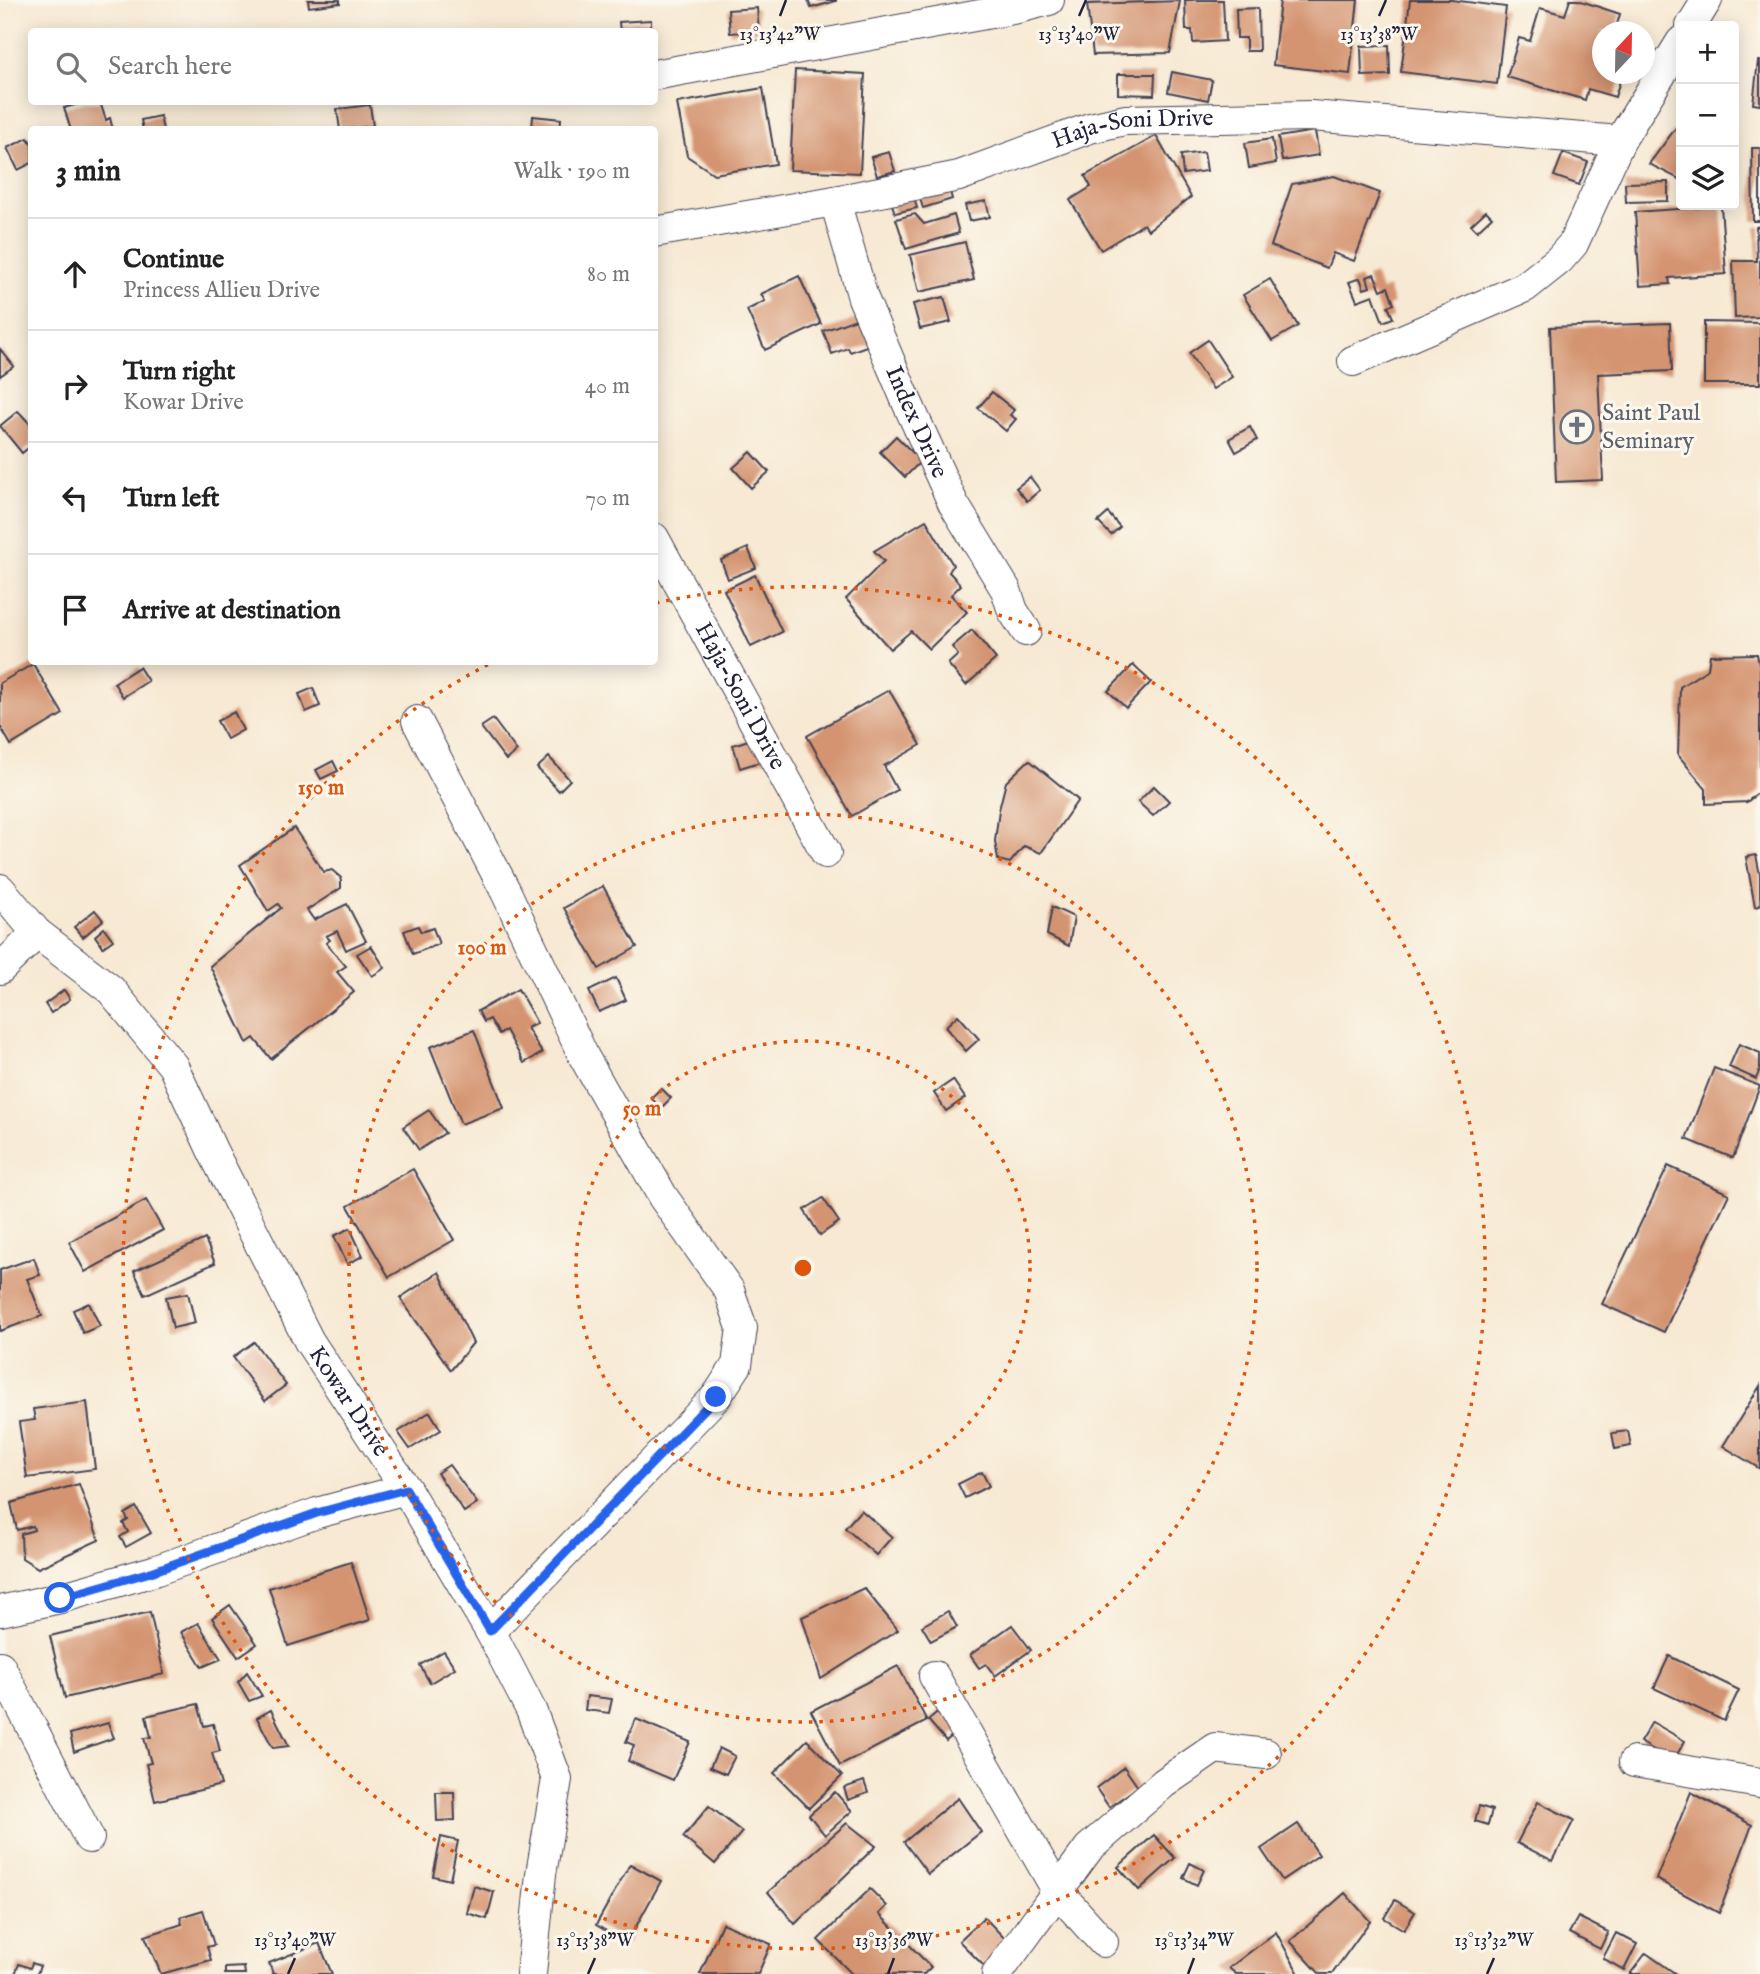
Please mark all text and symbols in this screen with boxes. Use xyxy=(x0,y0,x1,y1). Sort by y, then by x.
north arrow xyxy=(1592,21,1655,84)
map controls xyxy=(1676,21,1739,210)
button: + xyxy=(1676,21,1739,84)
text: 13°13'42"W xyxy=(740,24,821,47)
text: 13°13'40"W xyxy=(1038,24,1120,47)
text: 13°13'38"W xyxy=(1340,24,1419,47)
search box xyxy=(28,28,658,105)
icon: search xyxy=(52,48,90,86)
text: Search here xyxy=(108,50,232,83)
button: − xyxy=(1676,84,1739,147)
street label: Haja-Soni Drive xyxy=(1048,103,1214,156)
button: layers xyxy=(1676,147,1739,210)
text: 3 min xyxy=(56,153,121,191)
text: Walk · 190 m xyxy=(513,157,630,186)
text: Continue xyxy=(123,243,224,276)
icon: ahead xyxy=(56,255,94,293)
text: 80 m xyxy=(587,260,630,289)
text: Princess Allieu Drive xyxy=(123,276,320,305)
text: Turn right xyxy=(123,355,236,388)
street label: Index Drive xyxy=(878,361,955,483)
icon: right xyxy=(56,367,94,405)
text: 40 m xyxy=(585,372,630,401)
text: Kowar Drive xyxy=(123,388,244,417)
place label: Saint Paul Seminary xyxy=(1602,398,1701,457)
church icon: Saint Paul Seminary xyxy=(1558,408,1596,446)
icon: left xyxy=(56,479,94,517)
text: Turn left xyxy=(123,482,220,515)
text: 70 m xyxy=(585,484,630,513)
icon: arrive xyxy=(56,591,94,629)
text: Arrive at destination xyxy=(123,594,341,627)
street label: Haja-Soni Drive xyxy=(687,617,793,775)
text: 150 m xyxy=(298,775,345,802)
text: 100 m xyxy=(457,935,507,962)
text: 50 m xyxy=(623,1096,662,1123)
centre of rings xyxy=(791,1256,815,1280)
street label: Kowar Drive xyxy=(301,1340,396,1463)
route end xyxy=(700,1381,731,1412)
route start xyxy=(44,1582,75,1613)
text: 13°13'40"W xyxy=(254,1930,336,1953)
text: 13°13'38"W xyxy=(556,1930,635,1953)
text: 13°13'36"W xyxy=(855,1930,934,1953)
text: 13°13'34"W xyxy=(1154,1930,1234,1953)
text: 13°13'32"W xyxy=(1455,1930,1534,1953)

